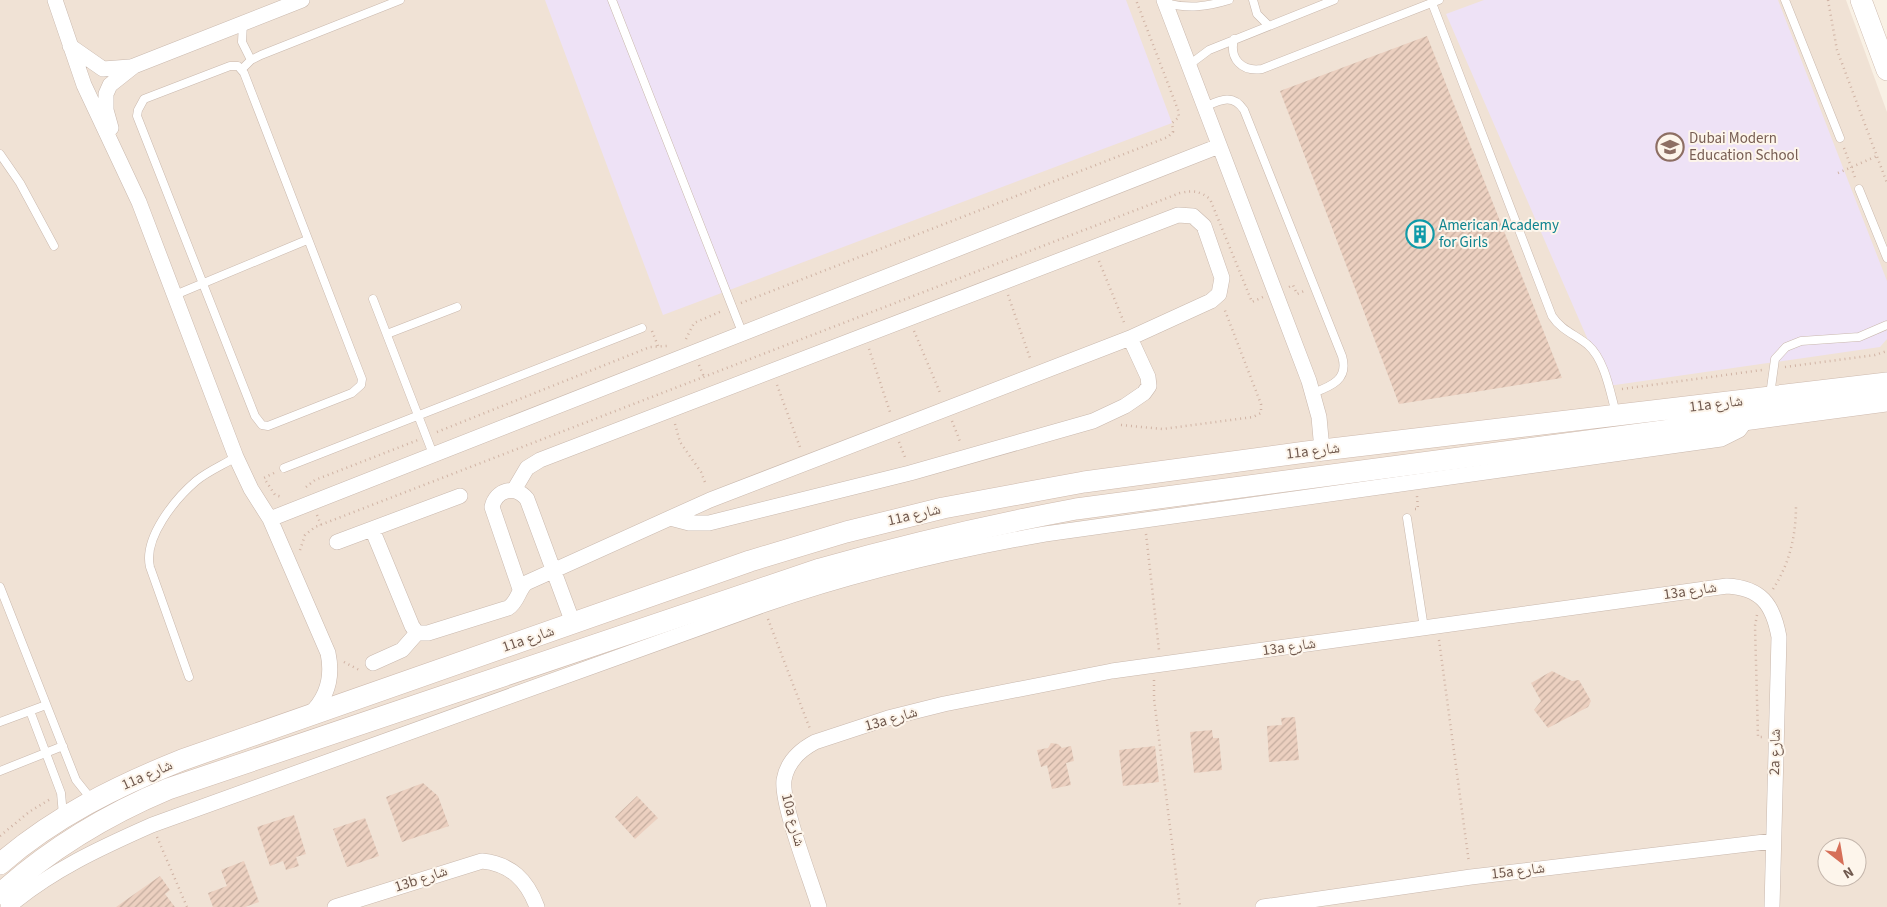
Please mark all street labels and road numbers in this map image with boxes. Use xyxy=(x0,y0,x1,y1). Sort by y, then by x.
street label: 11a شارع xyxy=(1688,390,1744,418)
street label: 11a شارع xyxy=(1285,437,1341,465)
street label: 11a شارع xyxy=(885,499,943,531)
street label: 13a شارع xyxy=(1662,577,1718,605)
street label: 11a شارع xyxy=(499,620,557,658)
street label: 13a شارع xyxy=(1261,633,1317,661)
street label: 13a شارع xyxy=(862,701,920,737)
street label: 2a شارع xyxy=(1764,728,1786,775)
street label: 11a شارع xyxy=(118,754,176,796)
street label: 10a شارع xyxy=(776,791,810,849)
street label: 15a شارع xyxy=(1490,857,1546,885)
street label: 13b شارع xyxy=(392,861,450,897)

